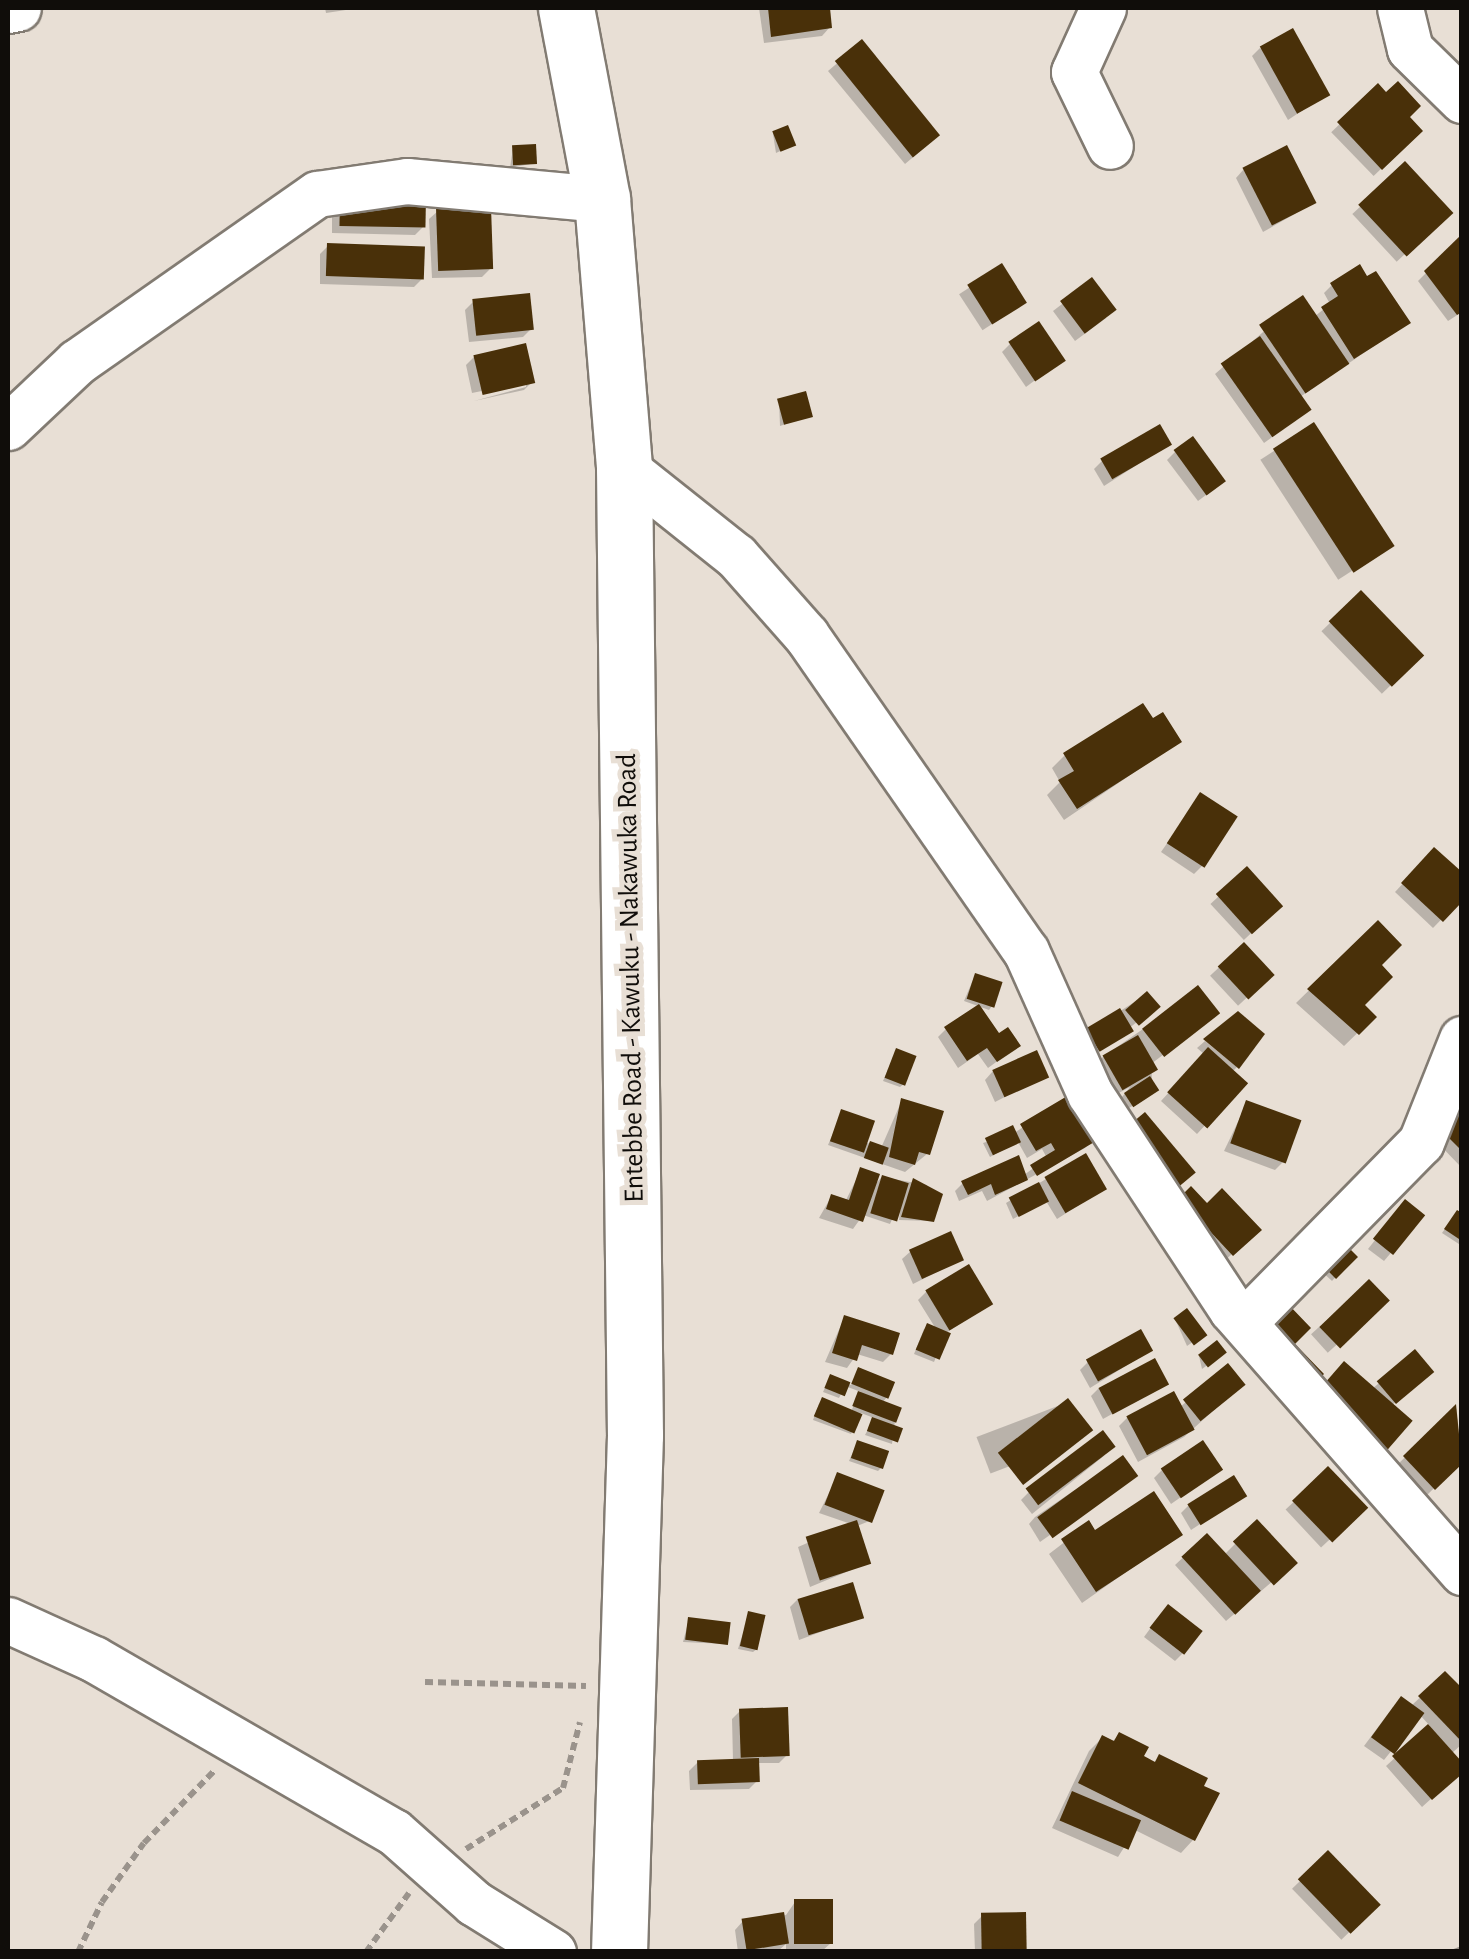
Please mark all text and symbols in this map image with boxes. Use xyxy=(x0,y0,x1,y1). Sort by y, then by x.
street label: Entebbe Road - Kawuku - Nakawuka Road xyxy=(610,753,652,1203)

